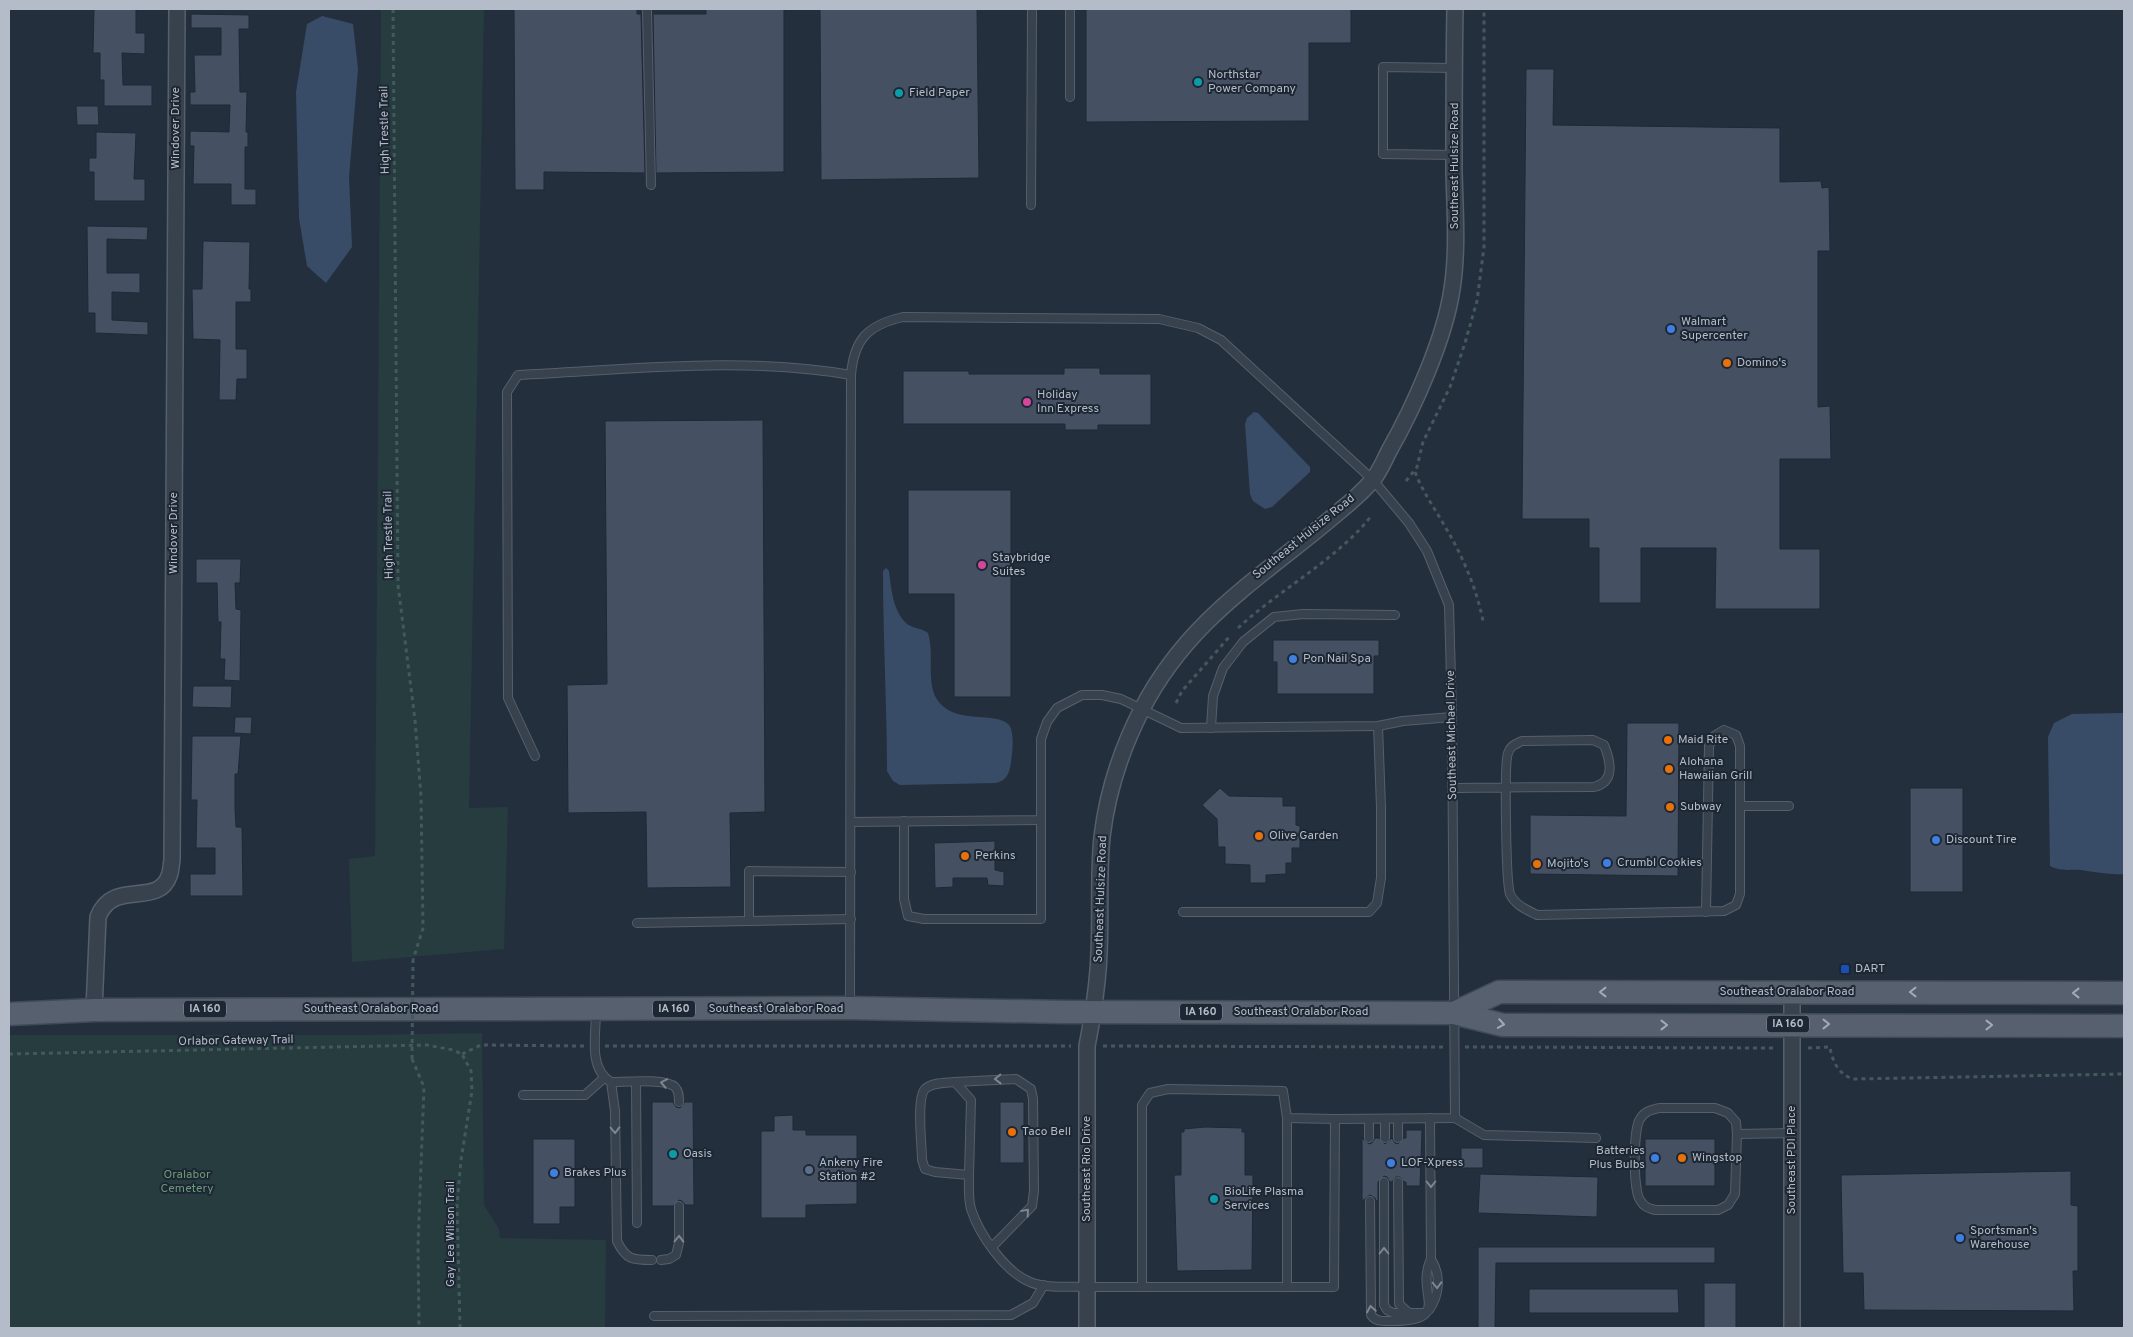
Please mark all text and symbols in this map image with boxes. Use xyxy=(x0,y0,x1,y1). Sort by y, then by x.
place label: Northstar Power Company xyxy=(1208,67,1296,97)
marker: Northstar Power Company xyxy=(1192,76,1204,88)
place label: Field Paper xyxy=(909,85,970,101)
street label: High Trestle Trail xyxy=(376,86,394,174)
street label: Windover Drive xyxy=(168,87,184,169)
marker: Field Paper xyxy=(893,87,905,99)
street label: Southeast Hulsize Road xyxy=(1447,102,1463,230)
place label: Walmart Supercenter xyxy=(1681,314,1748,344)
marker: Walmart Supercenter xyxy=(1665,323,1677,335)
place label: Domino's xyxy=(1737,355,1787,371)
marker: Domino's xyxy=(1721,357,1733,369)
place label: Holiday Inn Express xyxy=(1037,387,1099,417)
marker: Holiday Inn Express xyxy=(1021,396,1033,408)
street label: High Trestle Trail xyxy=(380,491,398,579)
street label: Southeast Hulsize Road xyxy=(1250,491,1358,583)
street label: Windover Drive xyxy=(166,492,182,574)
place label: Staybridge Suites xyxy=(992,550,1050,580)
marker: Staybridge Suites xyxy=(976,559,988,571)
place label: Pon Nail Spa xyxy=(1303,651,1371,667)
marker: Pon Nail Spa xyxy=(1287,653,1299,665)
street label: Southeast Michael Drive xyxy=(1443,670,1461,800)
place label: Maid Rite xyxy=(1678,732,1728,748)
marker: Maid Rite xyxy=(1662,734,1674,746)
place label: Alohana Hawaiian Grill xyxy=(1679,754,1752,784)
marker: Alohana Hawaiian Grill xyxy=(1663,763,1675,775)
place label: Subway xyxy=(1680,799,1722,815)
marker: Subway xyxy=(1664,801,1676,813)
place label: Olive Garden xyxy=(1269,828,1338,844)
marker: Olive Garden xyxy=(1253,830,1265,842)
place label: Discount Tire xyxy=(1946,832,2017,848)
marker: Discount Tire xyxy=(1930,834,1942,846)
street label: Southeast Hulsize Road xyxy=(1091,835,1111,963)
place label: Perkins xyxy=(975,848,1016,864)
marker: Perkins xyxy=(959,850,971,862)
place label: Crumbl Cookies xyxy=(1617,855,1702,871)
place label: Mojito's xyxy=(1547,856,1589,872)
marker: Crumbl Cookies xyxy=(1601,857,1613,869)
marker: Mojito's xyxy=(1531,858,1543,870)
place label: DART xyxy=(1855,961,1885,977)
marker: DART xyxy=(1839,963,1851,975)
street label: Southeast Oralabor Road xyxy=(1719,984,1855,1000)
one-way arrow xyxy=(1599,987,1606,997)
one-way arrow xyxy=(1909,987,1916,997)
one-way arrow xyxy=(2071,988,2079,998)
road number: IA 160 xyxy=(184,1001,226,1018)
street label: Southeast Oralabor Road xyxy=(303,1001,439,1017)
road number: IA 160 xyxy=(653,1001,695,1018)
street label: Southeast Oralabor Road xyxy=(708,1001,844,1017)
road number: IA 160 xyxy=(1180,1004,1222,1020)
street label: Southeast Oralabor Road xyxy=(1233,1004,1369,1020)
road number: IA 160 xyxy=(1767,1016,1809,1032)
one-way arrow xyxy=(1497,1018,1506,1028)
one-way arrow xyxy=(1822,1019,1830,1029)
one-way arrow xyxy=(1660,1020,1668,1030)
one-way arrow xyxy=(1985,1020,1993,1030)
street label: Orlabor Gateway Trail xyxy=(178,1032,294,1050)
one-way arrow xyxy=(993,1074,1001,1084)
one-way arrow xyxy=(660,1079,669,1089)
street label: Southeast PDI Place xyxy=(1784,1106,1800,1214)
street label: Southeast Rio Drive xyxy=(1079,1116,1095,1222)
place label: Taco Bell xyxy=(1022,1124,1071,1140)
one-way arrow xyxy=(610,1126,620,1134)
marker: Taco Bell xyxy=(1006,1126,1018,1138)
place label: Batteries Plus Bulbs xyxy=(1589,1143,1645,1173)
place label: Oasis xyxy=(683,1146,712,1162)
marker: Oasis xyxy=(667,1148,679,1160)
place label: Wingstop xyxy=(1692,1150,1742,1166)
marker: Batteries Plus Bulbs xyxy=(1649,1152,1661,1164)
marker: Wingstop xyxy=(1676,1152,1688,1164)
place label: Ankeny Fire Station #2 xyxy=(819,1155,883,1185)
place label: LOF-Xpress xyxy=(1401,1155,1463,1171)
marker: LOF-Xpress xyxy=(1385,1157,1397,1169)
marker: Ankeny Fire Station #2 xyxy=(803,1164,815,1176)
place label: Brakes Plus xyxy=(564,1165,627,1181)
park label: Oralabor Cemetery xyxy=(160,1167,214,1197)
marker: Brakes Plus xyxy=(548,1167,560,1179)
street label: Gay Lea Wilson Trail xyxy=(443,1181,459,1287)
one-way arrow xyxy=(1426,1181,1436,1189)
place label: BioLife Plasma Services xyxy=(1224,1184,1304,1214)
marker: BioLife Plasma Services xyxy=(1208,1193,1220,1205)
one-way arrow xyxy=(1020,1209,1029,1218)
place label: Sportsman's Warehouse xyxy=(1970,1223,2037,1253)
marker: Sportsman's Warehouse xyxy=(1954,1232,1966,1244)
one-way arrow xyxy=(673,1234,684,1242)
one-way arrow xyxy=(1379,1246,1389,1254)
one-way arrow xyxy=(1432,1281,1443,1289)
one-way arrow xyxy=(1367,1304,1377,1313)

